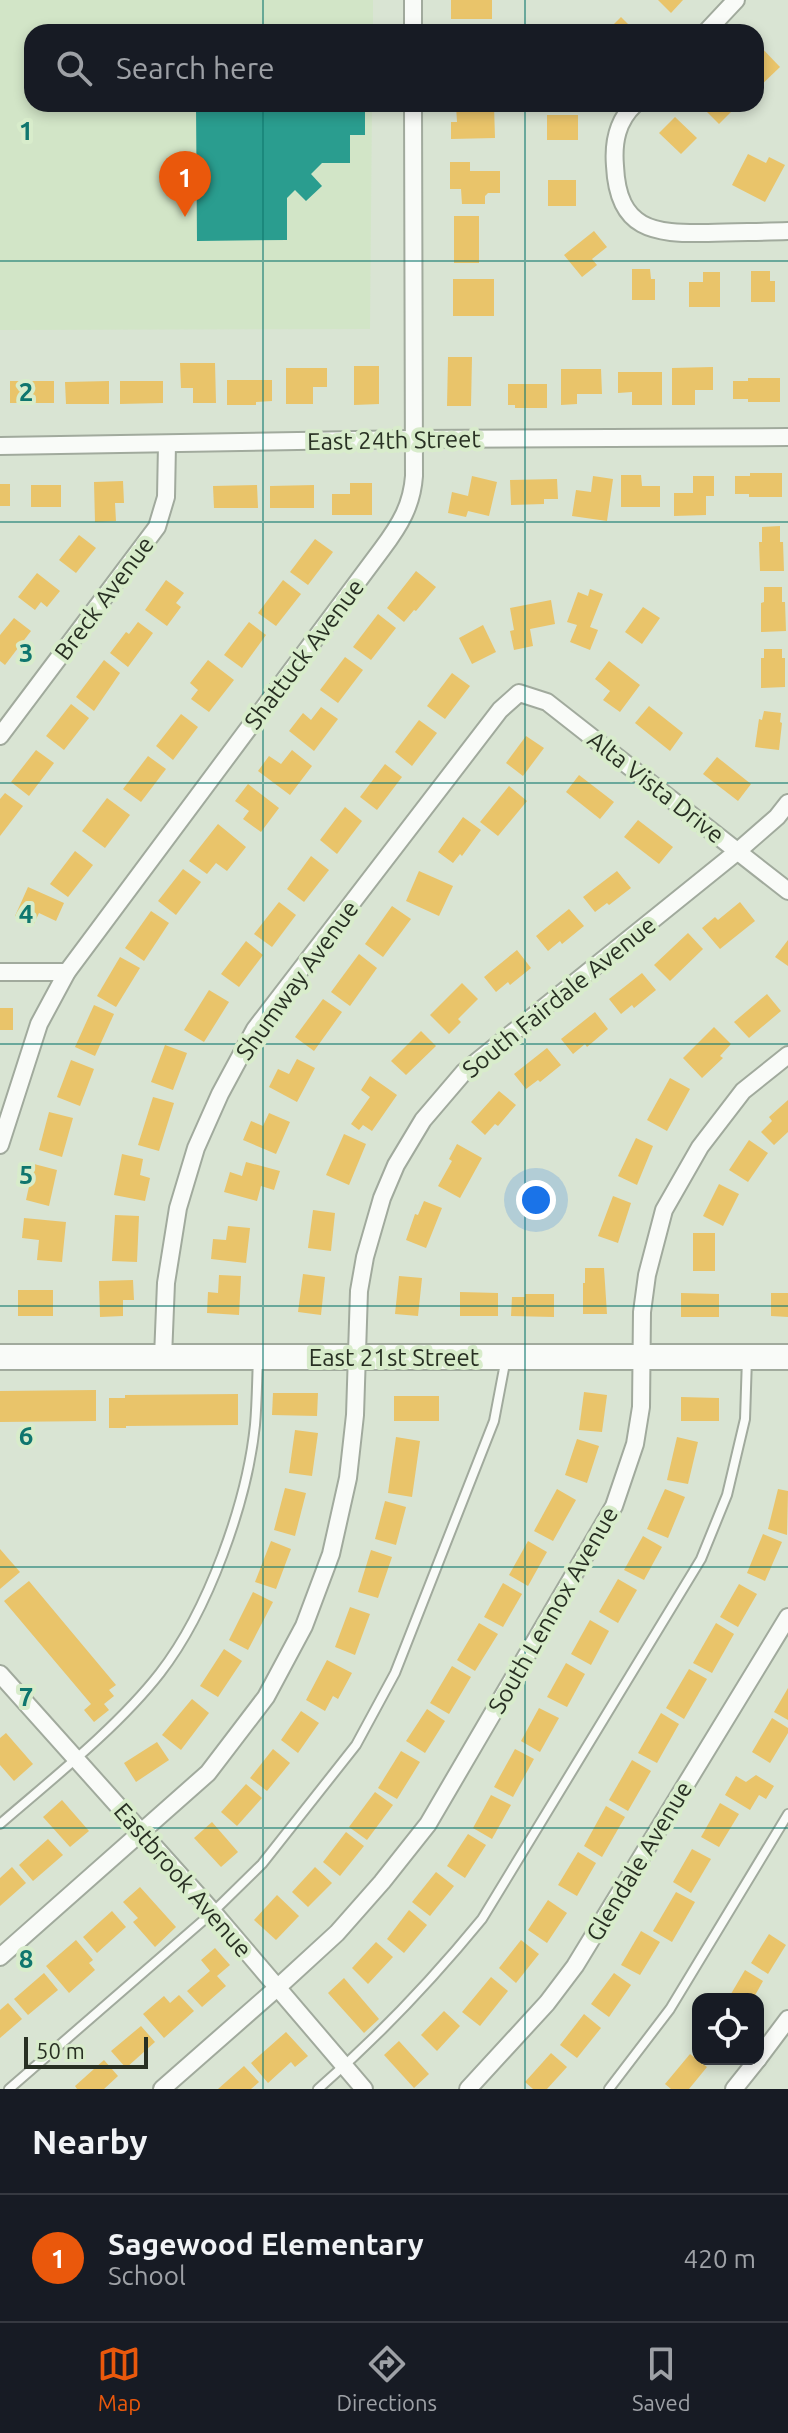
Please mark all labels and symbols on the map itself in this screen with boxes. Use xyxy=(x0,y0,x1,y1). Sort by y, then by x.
text: 1 xyxy=(19,116,33,145)
pin: 1 xyxy=(159,151,211,217)
text: 2 xyxy=(19,377,33,406)
street label: East 24th Street xyxy=(307,425,482,455)
street label: Breck Avenue xyxy=(49,531,159,665)
street label: Shattuck Avenue xyxy=(239,574,369,734)
text: 3 xyxy=(19,638,33,667)
street label: Alta Vista Drive xyxy=(583,725,729,849)
street label: Shumway Avenue xyxy=(230,895,364,1065)
text: 4 xyxy=(19,899,33,928)
street label: South Fairdale Avenue xyxy=(457,911,661,1083)
text: 5 xyxy=(19,1160,33,1189)
your location xyxy=(516,1180,556,1220)
street label: East 21st Street xyxy=(309,1344,480,1371)
text: 6 xyxy=(19,1421,33,1450)
street label: South Lennox Avenue xyxy=(483,1502,623,1718)
text: 7 xyxy=(19,1682,33,1711)
street label: Glendale Avenue xyxy=(581,1776,697,1946)
street label: Eastbrook Avenue xyxy=(109,1797,257,1963)
text: 8 xyxy=(19,1944,33,1973)
scale bar xyxy=(24,2033,148,2069)

